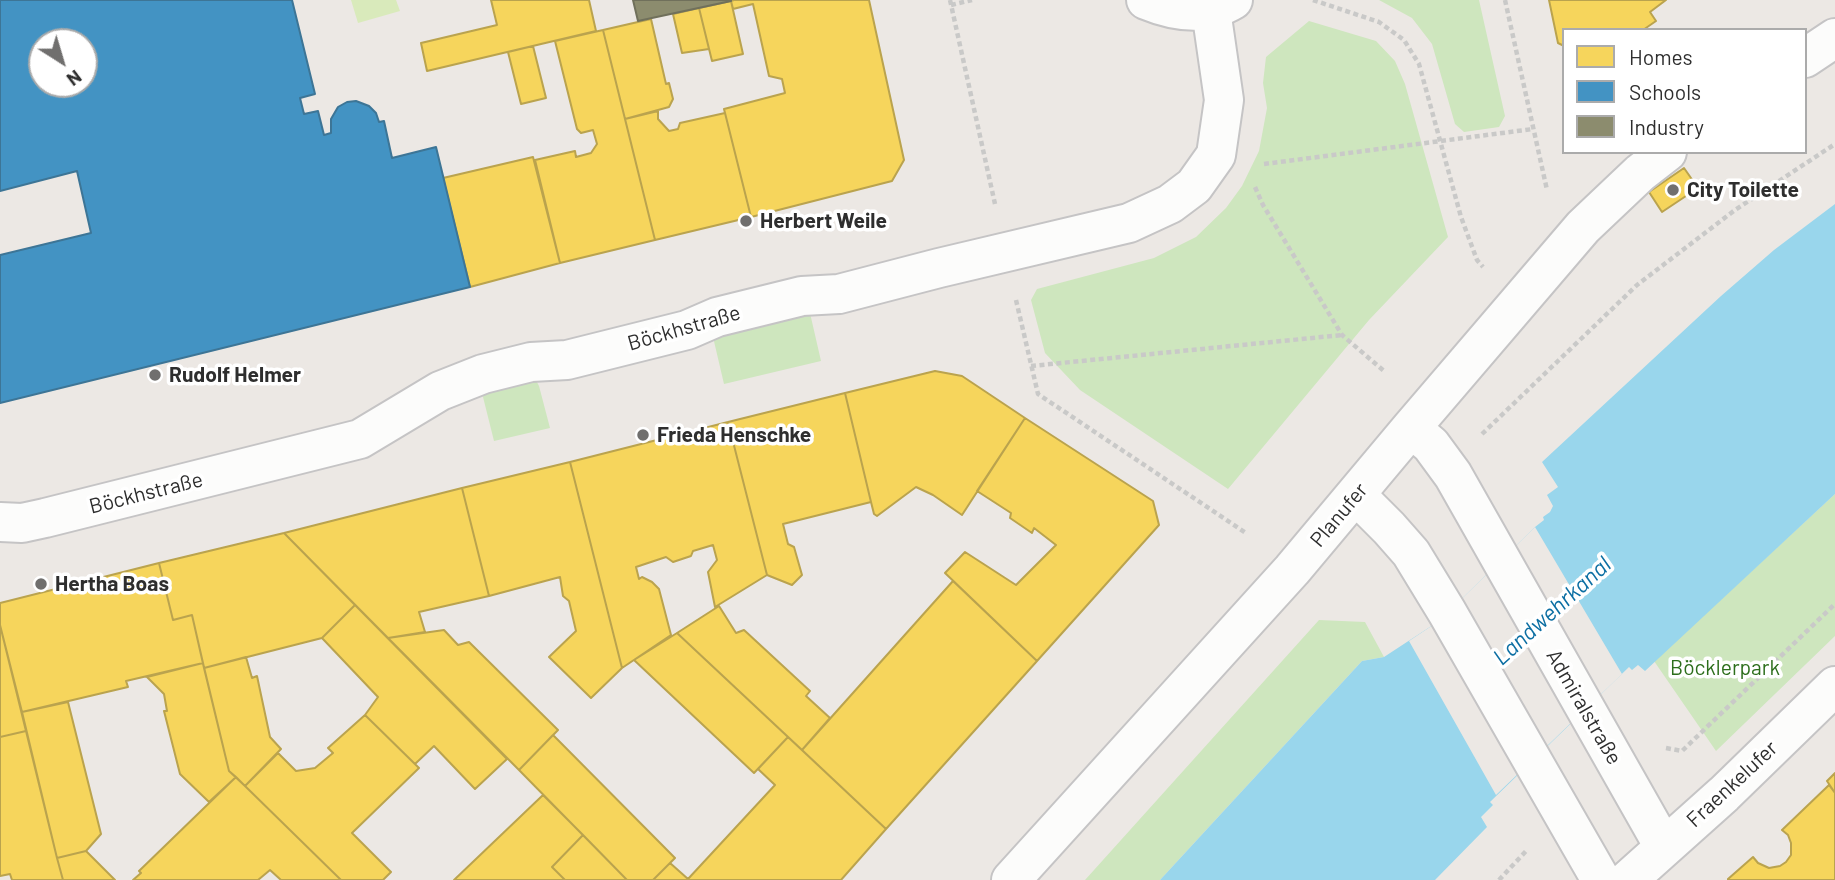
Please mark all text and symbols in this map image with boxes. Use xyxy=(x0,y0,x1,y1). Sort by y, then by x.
north arrow xyxy=(28,28,98,98)
legend xyxy=(1562,28,1807,154)
text: Homes xyxy=(1629,44,1693,69)
text: N xyxy=(63,66,87,92)
text: Schools xyxy=(1629,79,1701,104)
text: Industry xyxy=(1629,114,1704,139)
place label: City Toilette xyxy=(1687,177,1799,203)
marker: City Toilette xyxy=(1665,182,1681,198)
place label: Herbert Weile xyxy=(760,208,887,234)
marker: Herbert Weile xyxy=(738,213,754,229)
street label: Böckhstraße xyxy=(625,300,743,356)
place label: Rudolf Helmer xyxy=(169,362,301,388)
marker: Rudolf Helmer xyxy=(147,367,163,383)
place label: Frieda Henschke xyxy=(657,422,811,448)
marker: Frieda Henschke xyxy=(635,427,651,443)
street label: Böckhstraße xyxy=(87,467,205,519)
street label: Planufer xyxy=(1305,478,1373,552)
water label: Landwehrkanal xyxy=(1487,551,1617,671)
place label: Hertha Boas xyxy=(55,571,169,597)
marker: Hertha Boas xyxy=(33,576,49,592)
street label: Admiralstraße xyxy=(1541,645,1627,769)
park label: Böcklerpark xyxy=(1670,655,1780,681)
street label: Fraenkelufer xyxy=(1681,735,1783,833)

